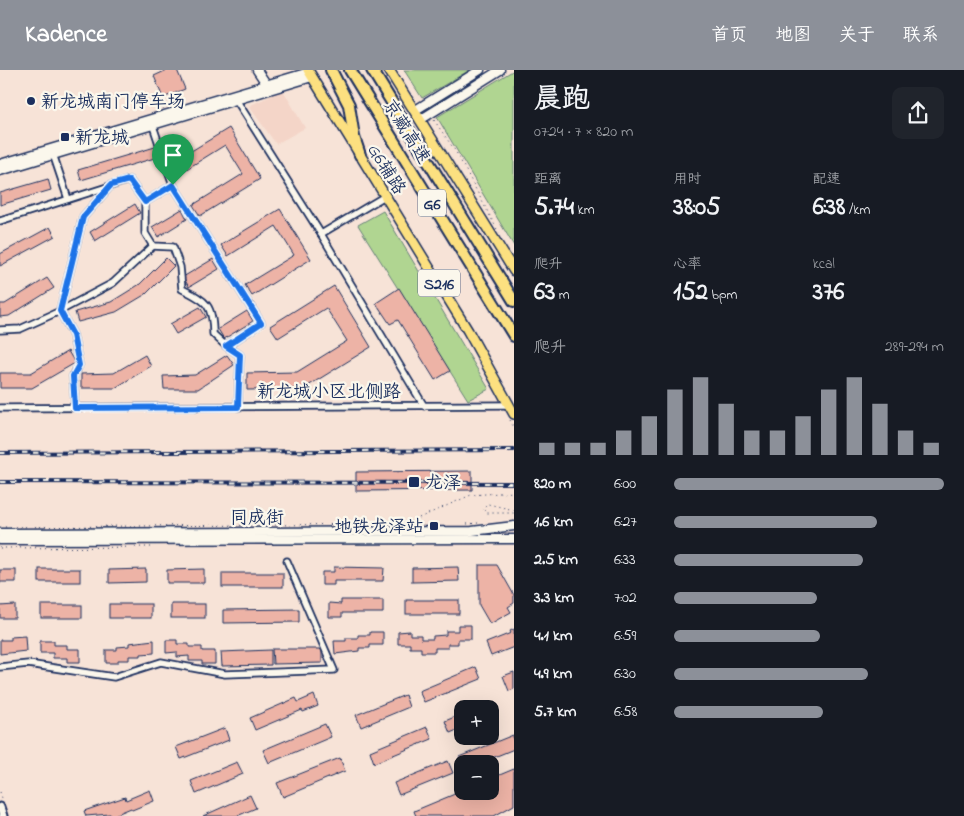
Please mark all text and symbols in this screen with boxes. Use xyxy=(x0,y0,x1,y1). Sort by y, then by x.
text: Kadence xyxy=(25,18,107,53)
text: 首页 xyxy=(711,23,747,49)
text: 地图 xyxy=(775,23,811,49)
text: 关于 xyxy=(839,23,875,49)
text: 联系 xyxy=(903,23,939,49)
text: 晨跑 xyxy=(534,80,590,121)
button: share xyxy=(892,87,944,139)
place label: 新龙城南门停车场 xyxy=(41,90,185,116)
marker: 新龙城南门停车场 xyxy=(25,95,37,107)
street label: 京藏高速 xyxy=(375,95,435,169)
text: 07:24 · 7 × 820 m xyxy=(534,120,634,144)
place label: 新龙城 xyxy=(75,126,129,152)
marker: 新龙城 xyxy=(59,131,71,143)
pin xyxy=(152,134,194,185)
street label: G6辅路 xyxy=(360,140,411,200)
icon: arrive xyxy=(159,141,187,169)
text: 距离 xyxy=(534,169,562,190)
text: 用时 xyxy=(673,169,701,190)
text: 配速 xyxy=(813,169,841,190)
road number: G6 xyxy=(418,190,446,216)
text: 5.74 xyxy=(534,190,574,226)
text: 38:05 xyxy=(673,190,720,226)
text: 6:38 xyxy=(813,190,845,226)
text: km xyxy=(574,200,595,221)
text: /km xyxy=(845,200,870,221)
text: 爬升 xyxy=(534,254,562,275)
text: 心率 xyxy=(673,254,701,275)
text: kcal xyxy=(813,254,835,275)
road number: S216 xyxy=(418,270,460,297)
text: 63 xyxy=(534,275,555,311)
text: 152 xyxy=(673,275,708,311)
text: 376 xyxy=(813,275,844,311)
text: m xyxy=(555,285,570,306)
text: bpm xyxy=(708,285,737,306)
text: 289–294 m xyxy=(885,335,944,359)
text: 爬升 xyxy=(534,336,566,360)
street label: 新龙城小区北侧路 xyxy=(257,380,401,406)
place label: 龙泽 xyxy=(425,471,461,497)
text: 820 m xyxy=(534,472,571,496)
text: 6:00 xyxy=(614,472,636,496)
marker: 龙泽 xyxy=(407,475,421,489)
street label: 同成街 xyxy=(230,506,284,532)
text: 1.6 km xyxy=(534,510,573,534)
text: 6:27 xyxy=(614,510,637,534)
place label: 地铁龙泽站 xyxy=(334,515,424,541)
marker: 地铁龙泽站 xyxy=(428,520,440,532)
text: 2.5 km xyxy=(534,548,578,572)
text: 6:33 xyxy=(614,548,636,572)
text: 3.3 km xyxy=(534,586,574,610)
text: 7:02 xyxy=(614,586,637,610)
text: 4.1 km xyxy=(534,624,572,648)
text: 6:59 xyxy=(614,624,636,648)
text: 4.9 km xyxy=(534,662,572,686)
text: 6:30 xyxy=(614,662,636,686)
map controls xyxy=(454,700,499,800)
button: + xyxy=(454,700,499,745)
text: 5.7 km xyxy=(534,700,576,724)
text: 6:58 xyxy=(614,700,638,724)
button: − xyxy=(454,755,499,800)

